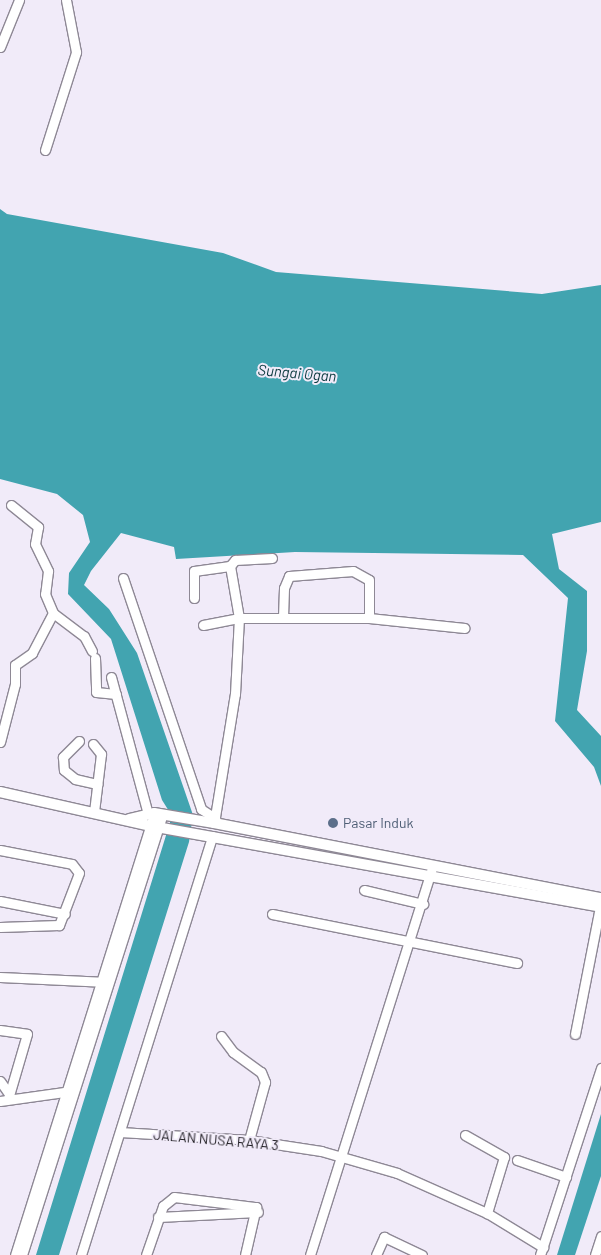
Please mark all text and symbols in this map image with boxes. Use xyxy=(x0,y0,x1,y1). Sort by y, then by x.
water label: Sungai Ogan xyxy=(257,361,337,385)
place label: Pasar Induk xyxy=(343,815,413,831)
marker: Pasar Induk xyxy=(327,817,339,829)
street label: JALAN NUSA RAYA 3 xyxy=(153,1126,279,1154)

